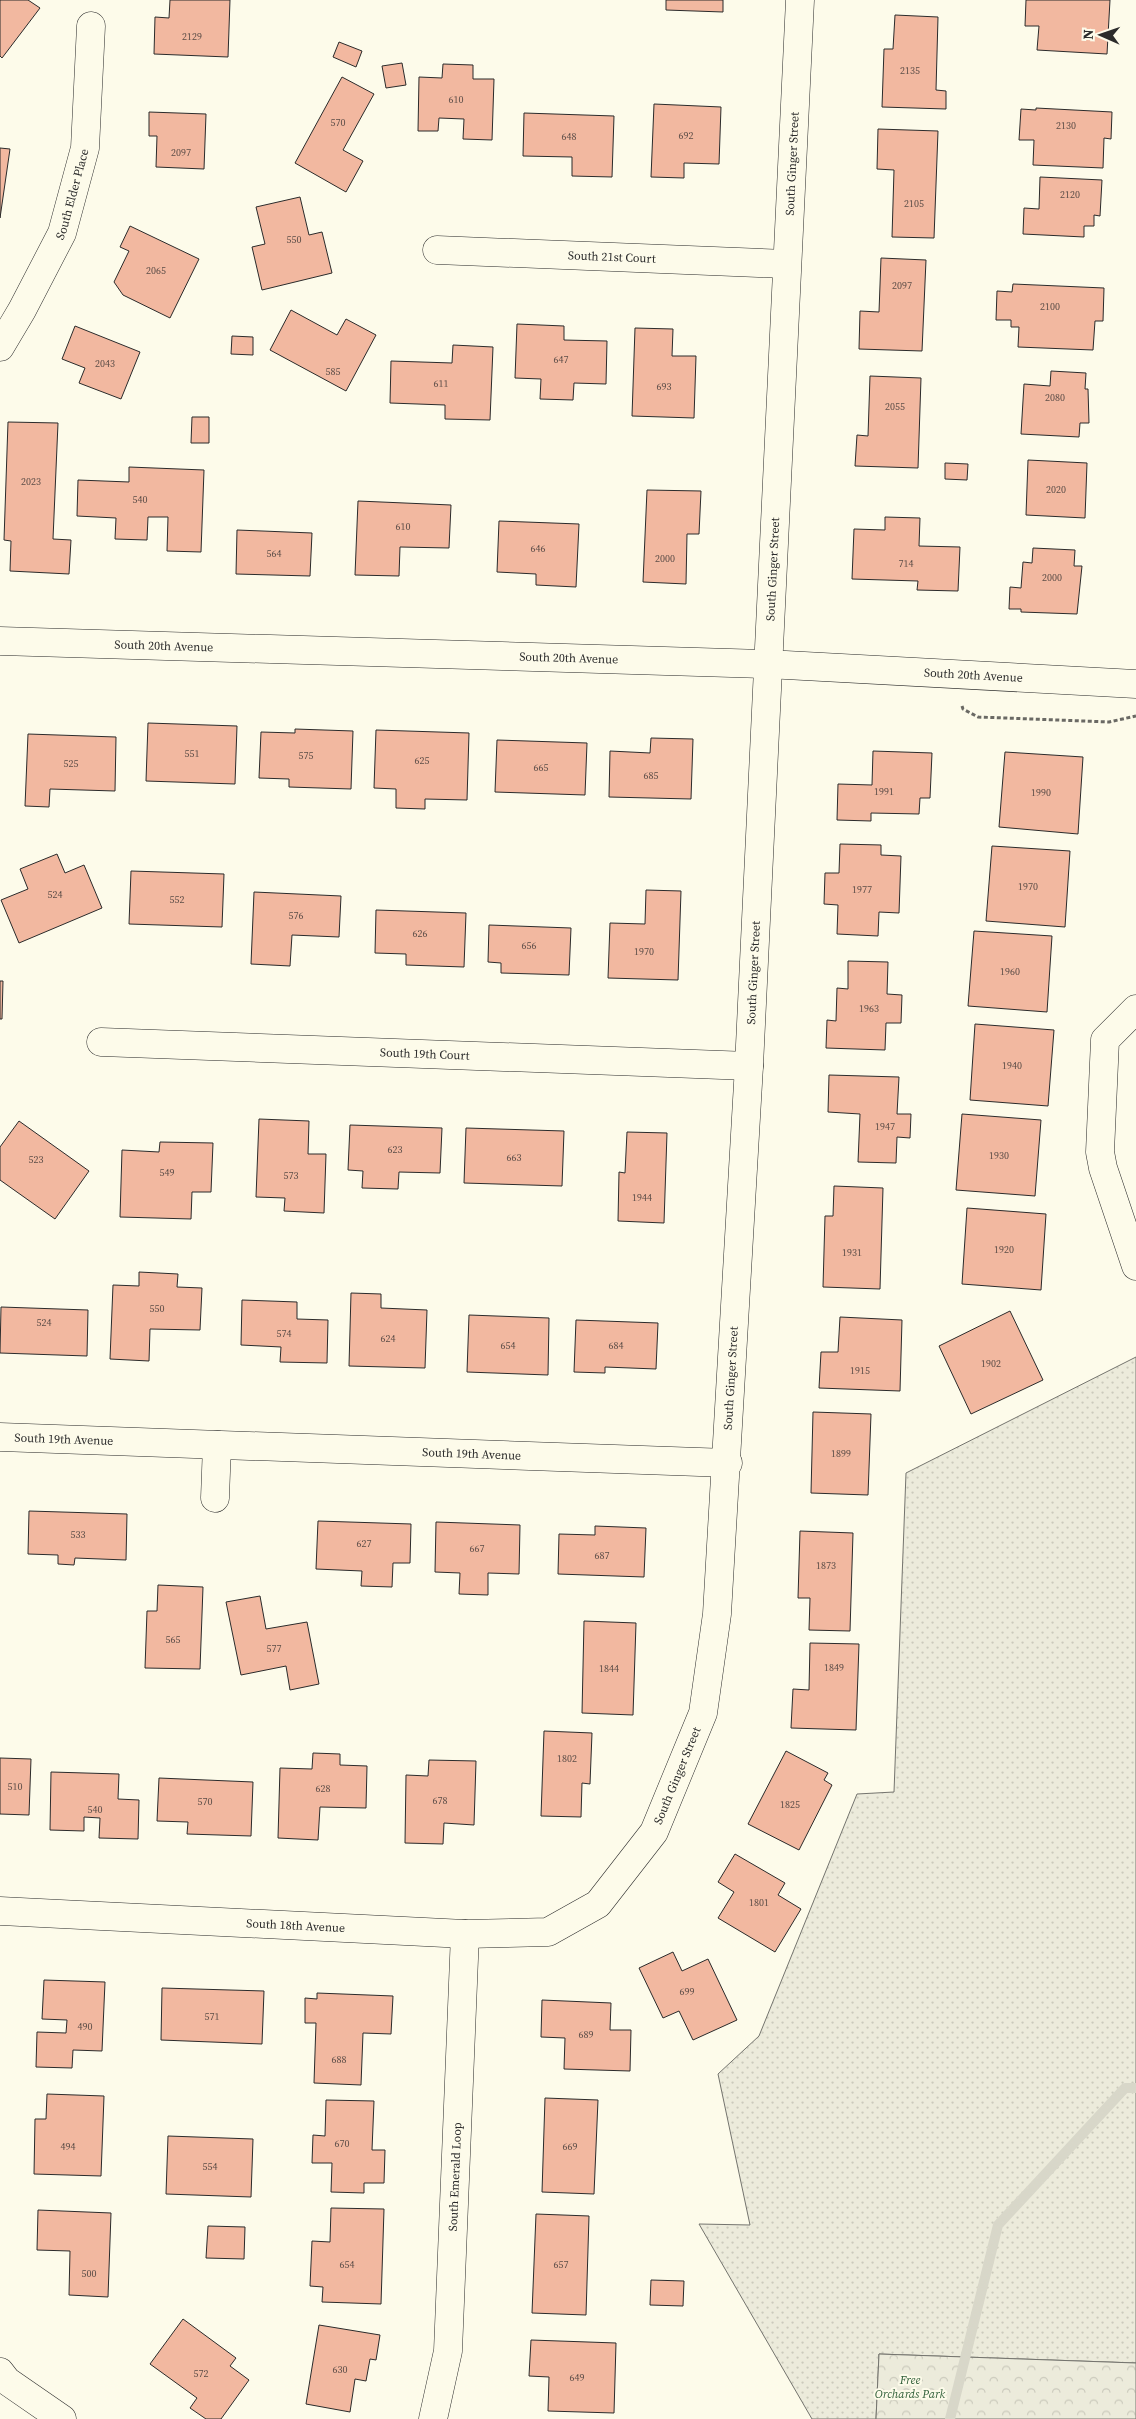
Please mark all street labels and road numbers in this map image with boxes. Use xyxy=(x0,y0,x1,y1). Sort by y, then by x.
street label: South Ginger Street xyxy=(782,111,803,216)
street label: South Elder Place xyxy=(52,147,92,243)
street label: South 21st Court xyxy=(568,247,656,267)
street label: South Ginger Street xyxy=(762,517,783,621)
street label: South 20th Avenue xyxy=(114,636,214,655)
street label: South 20th Avenue xyxy=(519,649,618,668)
street label: South 20th Avenue xyxy=(924,665,1023,686)
street label: South Ginger Street xyxy=(743,921,764,1025)
street label: South 19th Court xyxy=(380,1044,470,1064)
street label: South Ginger Street xyxy=(720,1326,742,1430)
street label: South 19th Avenue xyxy=(14,1430,114,1449)
street label: South 19th Avenue xyxy=(422,1444,521,1464)
street label: South Ginger Street xyxy=(650,1725,704,1827)
street label: South 18th Avenue xyxy=(246,1915,345,1936)
street label: South Emerald Loop xyxy=(445,2122,465,2232)

